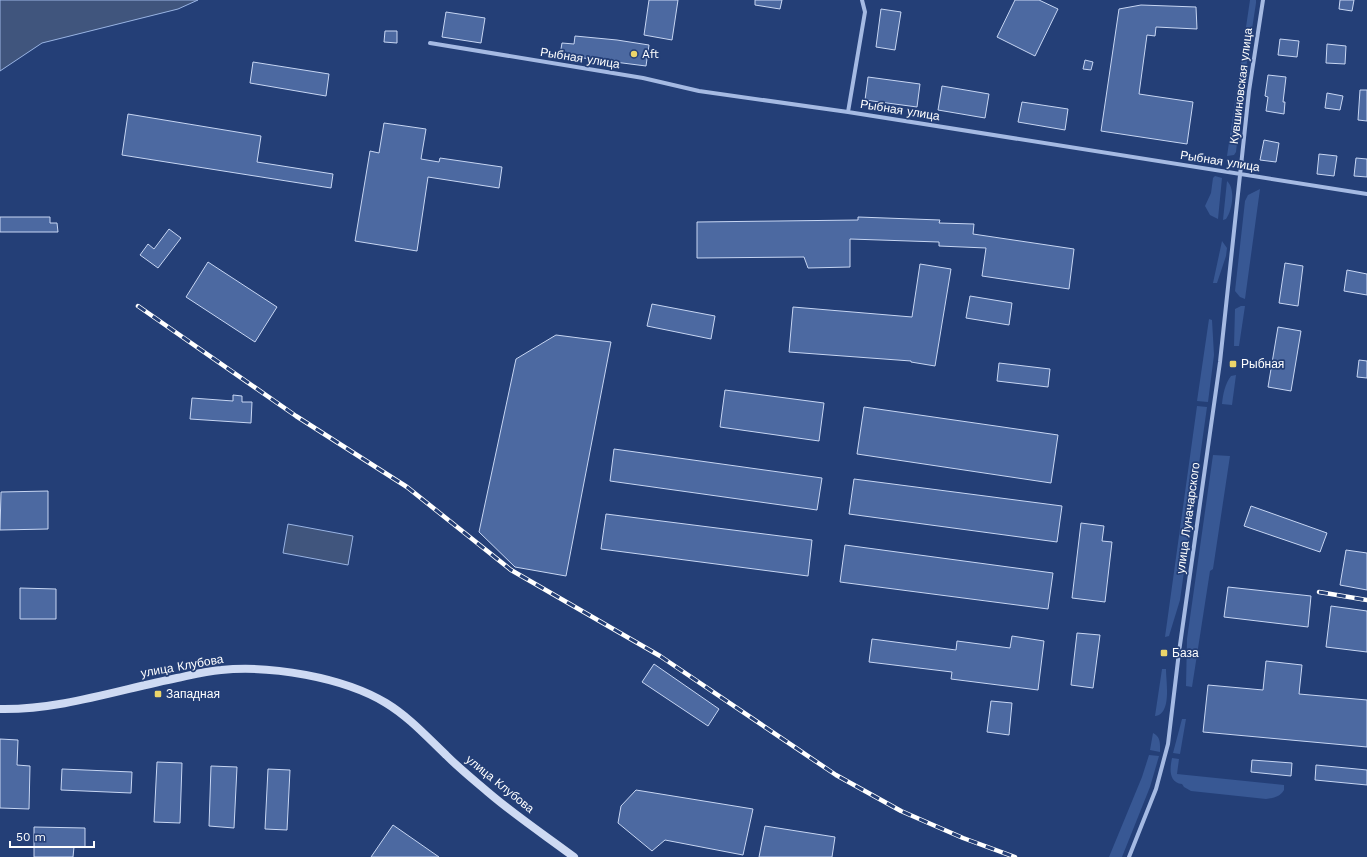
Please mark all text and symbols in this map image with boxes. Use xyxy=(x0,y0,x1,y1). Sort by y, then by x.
street label: Кувшиновская улица xyxy=(1227,27,1255,145)
street label: Рыбная улица xyxy=(539,45,621,71)
place label: Aft xyxy=(642,47,659,61)
marker: Aft xyxy=(629,49,639,59)
street label: Рыбная улица xyxy=(859,97,941,123)
street label: Рыбная улица xyxy=(1179,148,1261,174)
place label: Рыбная xyxy=(1241,357,1284,371)
marker: Рыбная xyxy=(1228,359,1238,369)
street label: улица Луначарского xyxy=(1173,461,1203,575)
place label: База xyxy=(1172,646,1199,660)
marker: База xyxy=(1159,648,1169,658)
street label: улица Клубова xyxy=(140,652,225,680)
place label: Западная xyxy=(166,687,220,701)
marker: Западная xyxy=(153,689,163,699)
street label: улица Клубова xyxy=(463,752,537,816)
scale bar xyxy=(10,823,94,849)
text: 50 m xyxy=(16,830,46,844)

